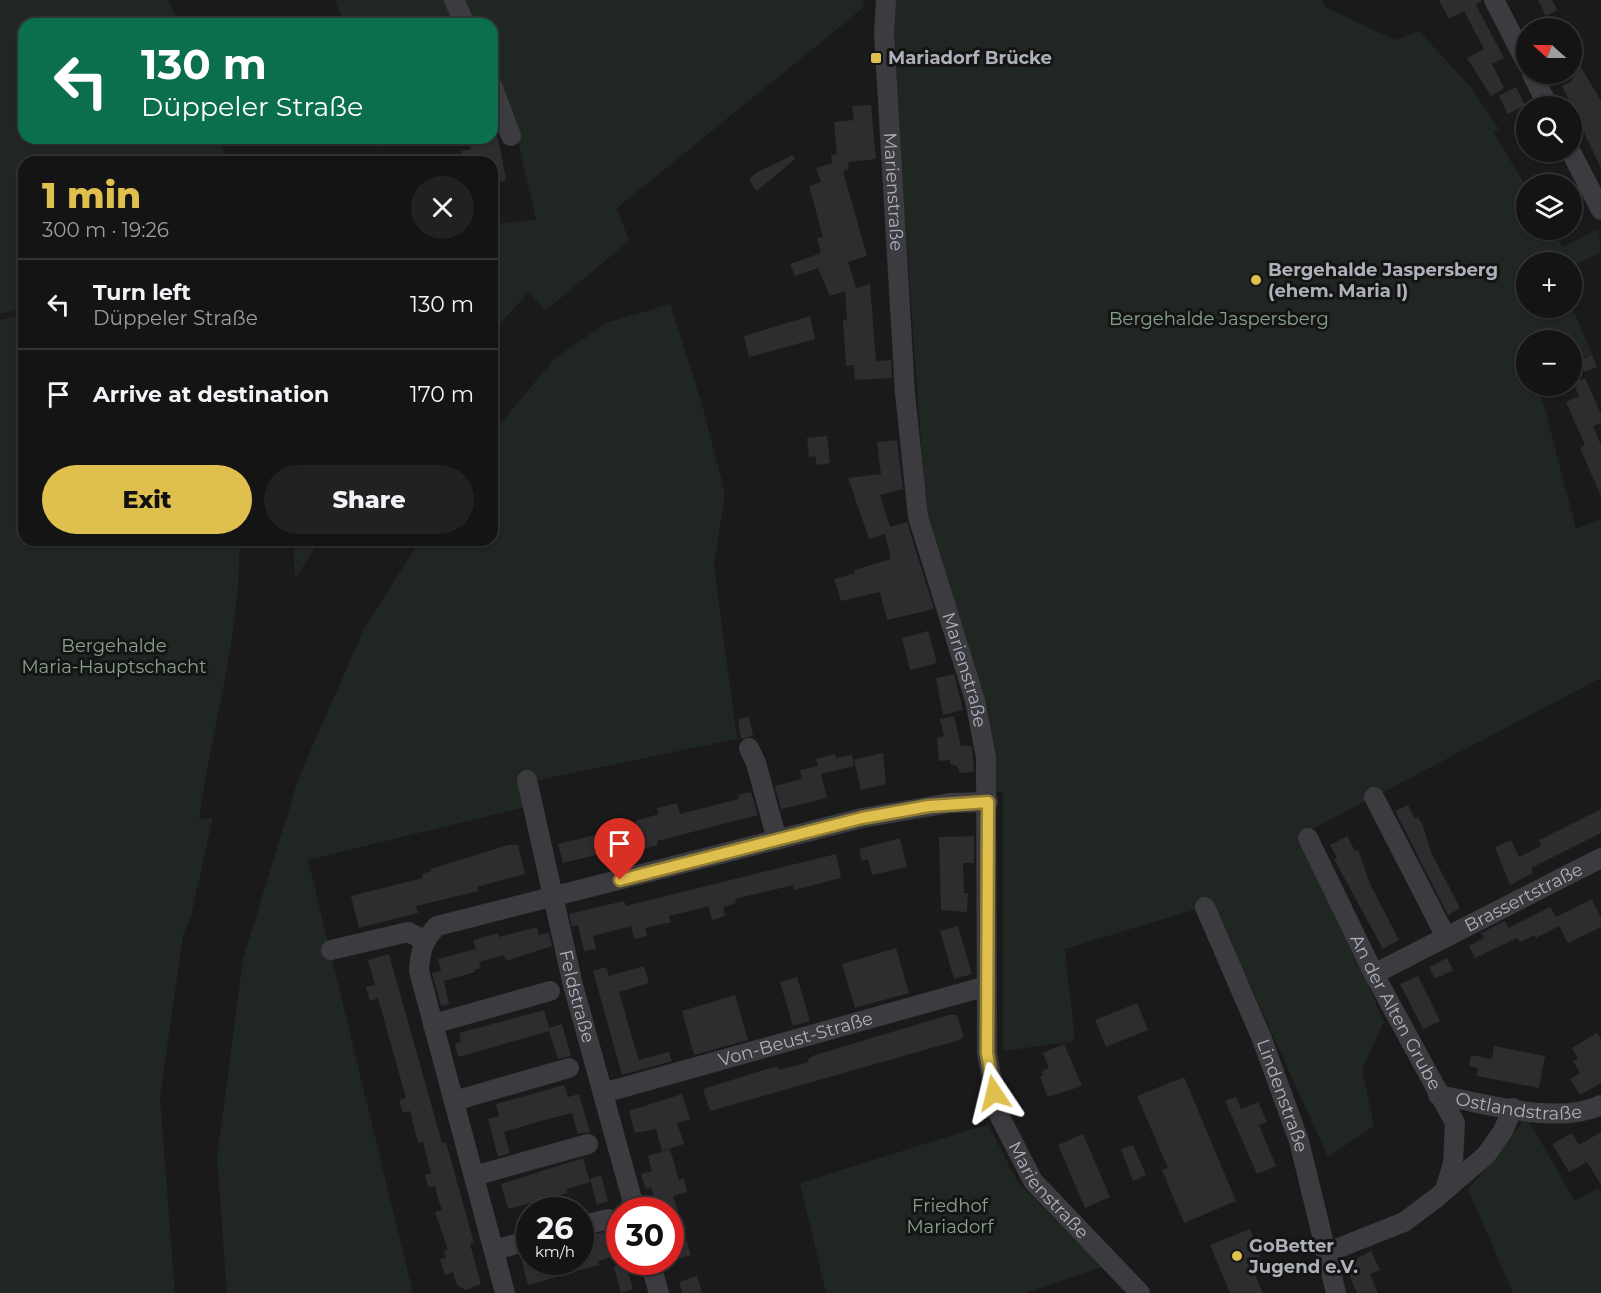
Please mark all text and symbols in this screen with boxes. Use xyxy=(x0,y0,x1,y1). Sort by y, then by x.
north arrow xyxy=(1516,18,1582,84)
map controls xyxy=(1516,18,1582,396)
text: 130 m xyxy=(141,38,267,90)
icon: left xyxy=(42,42,120,120)
place label: Mariadorf Brücke xyxy=(888,47,1052,69)
marker: Mariadorf Brücke xyxy=(869,51,883,65)
text: Düppeler Straße xyxy=(141,90,363,123)
button: search xyxy=(1516,96,1582,162)
street label: Marienstraße xyxy=(879,132,908,252)
text: 1 min xyxy=(42,173,141,217)
button: layers xyxy=(1516,174,1582,240)
button: close xyxy=(411,176,474,239)
text: 300 m · 19:26 xyxy=(42,218,169,242)
button: + xyxy=(1516,252,1582,318)
place label: Bergehalde Jaspersberg (ehem. Maria I) xyxy=(1268,259,1498,302)
marker: Bergehalde Jaspersberg (ehem. Maria I) xyxy=(1249,273,1263,287)
text: Turn left xyxy=(93,279,191,306)
icon: left xyxy=(42,288,75,321)
text: 130 m xyxy=(410,291,474,318)
text: Düppeler Straße xyxy=(93,306,258,330)
park label: Bergehalde Jaspersberg xyxy=(1109,308,1329,330)
button: − xyxy=(1516,330,1582,396)
icon: arrive xyxy=(42,378,75,411)
text: Arrive at destination xyxy=(93,381,329,408)
text: 170 m xyxy=(410,381,474,408)
button: Exit xyxy=(42,465,252,534)
button: Share xyxy=(264,465,474,534)
street label: Marienstraße xyxy=(937,609,991,729)
park label: Bergehalde Maria-Hauptschacht xyxy=(21,635,207,678)
pin xyxy=(594,818,645,880)
icon: arrive xyxy=(603,827,636,860)
street label: Brassertstraße xyxy=(1461,858,1587,937)
street label: An der Alten Grube xyxy=(1345,931,1446,1094)
street label: Feldstraße xyxy=(554,948,599,1045)
street label: Von-Beust-Straße xyxy=(716,1007,876,1071)
street label: Lindenstraße xyxy=(1252,1036,1312,1155)
position arrow xyxy=(962,1061,1026,1125)
street label: Ostlandstraße xyxy=(1454,1088,1584,1125)
street label: Marienstraße xyxy=(1004,1138,1093,1244)
park label: Friedhof Mariadorf xyxy=(906,1195,994,1238)
speed limit sign: 30 xyxy=(606,1197,684,1275)
text: 26 xyxy=(537,1210,573,1247)
place label: GoBetter Jugend e.V. xyxy=(1248,1235,1358,1278)
text: km/h xyxy=(535,1242,575,1261)
marker: GoBetter Jugend e.V. xyxy=(1230,1249,1244,1263)

